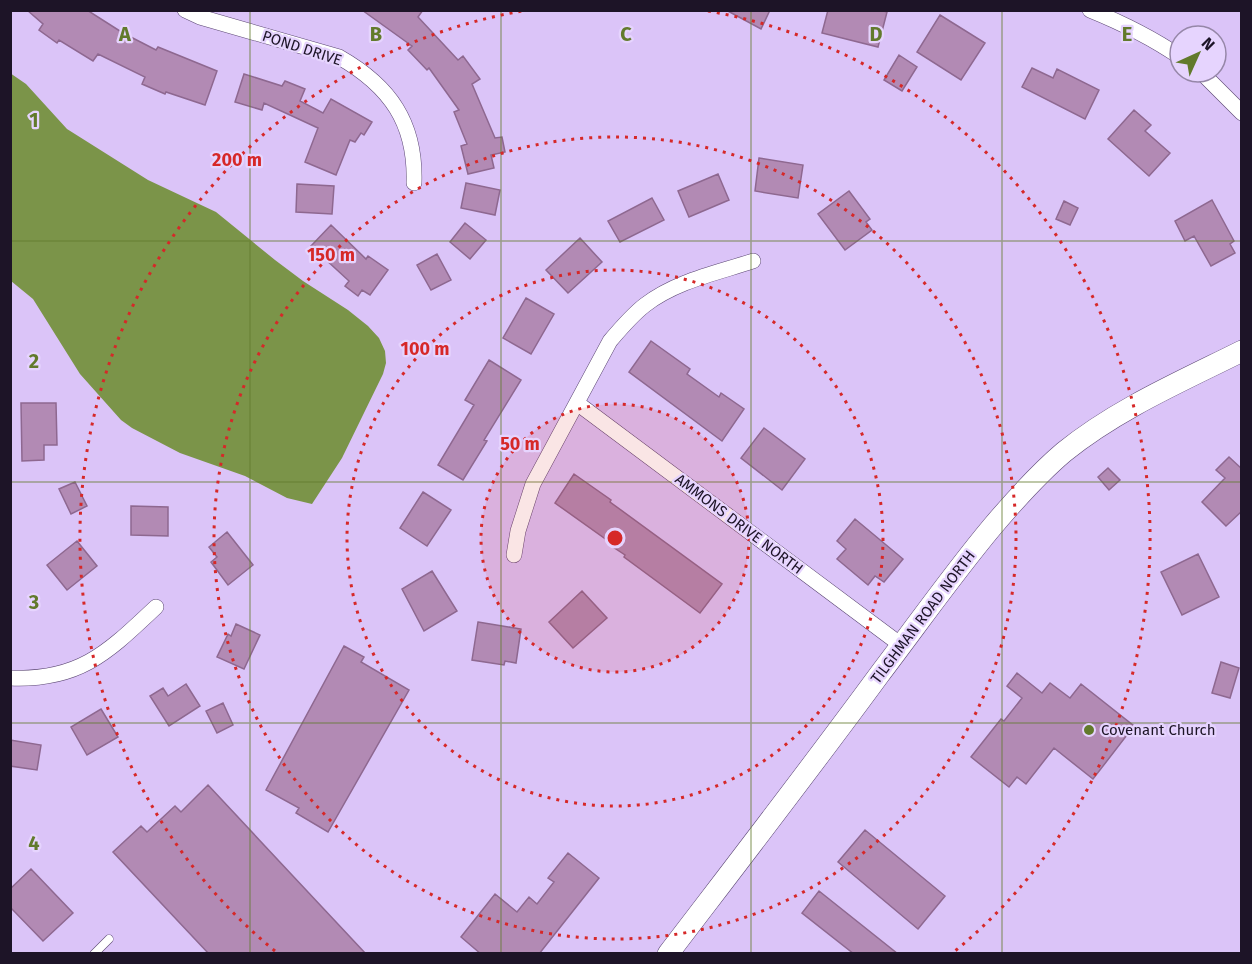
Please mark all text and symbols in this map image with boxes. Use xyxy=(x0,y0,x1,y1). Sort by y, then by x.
text: A xyxy=(118,22,132,46)
text: B xyxy=(370,22,382,46)
text: C xyxy=(620,22,632,46)
text: D xyxy=(869,22,883,46)
text: E xyxy=(1122,22,1132,46)
north arrow xyxy=(1168,24,1228,84)
street label: POND DRIVE xyxy=(260,27,344,69)
text: N xyxy=(1198,33,1219,54)
text: 1 xyxy=(29,108,39,132)
text: 200 m xyxy=(212,149,262,171)
text: 150 m xyxy=(307,244,355,266)
text: 100 m xyxy=(401,338,449,360)
text: 2 xyxy=(29,349,39,373)
text: 50 m xyxy=(500,433,540,455)
street label: AMMONS DRIVE NORTH xyxy=(672,470,806,578)
centre of rings xyxy=(605,528,625,548)
street label: TILGHMAN ROAD NORTH xyxy=(867,547,979,687)
text: 3 xyxy=(28,590,39,614)
place label: Covenant Church xyxy=(1101,721,1216,739)
marker: Covenant Church xyxy=(1082,723,1096,737)
text: 4 xyxy=(28,831,40,855)

